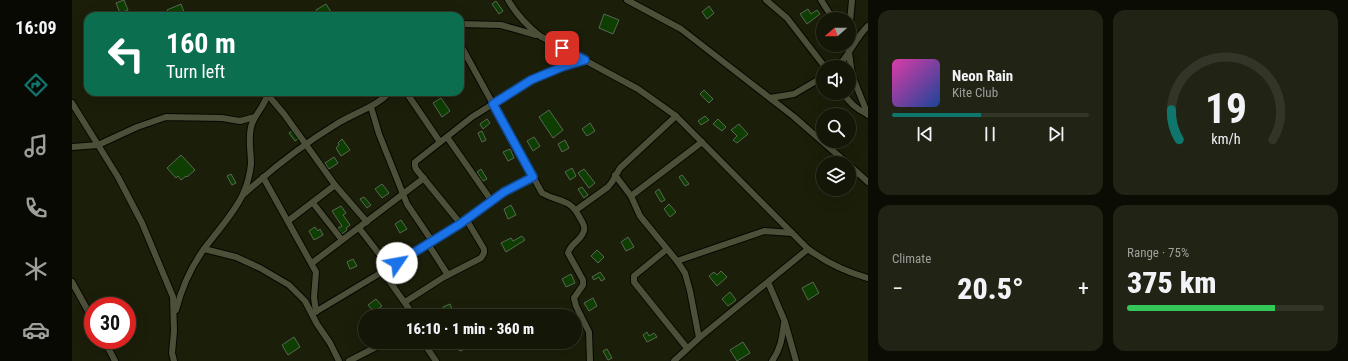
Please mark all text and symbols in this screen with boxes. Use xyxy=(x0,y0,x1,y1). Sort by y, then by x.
north arrow xyxy=(816,12,856,52)
map controls xyxy=(816,12,856,196)
text: 16:09 xyxy=(15,17,57,38)
text: 160 m xyxy=(166,27,236,60)
icon: left xyxy=(100,28,152,80)
pin xyxy=(545,31,579,65)
icon: arrive xyxy=(551,37,573,59)
button: sound xyxy=(816,60,856,100)
text: Turn left xyxy=(166,61,225,82)
text: Neon Rain xyxy=(952,67,1013,85)
icon: directions xyxy=(22,71,50,99)
text: 19 xyxy=(1204,84,1247,133)
text: Kite Club xyxy=(952,85,998,100)
button: search xyxy=(816,108,856,148)
icon: previous xyxy=(914,123,936,145)
icon: pause xyxy=(979,123,1001,145)
icon: next xyxy=(1045,123,1067,145)
text: km/h xyxy=(1211,131,1240,147)
icon: music xyxy=(22,132,50,160)
button: layers xyxy=(816,156,856,196)
icon: phone xyxy=(22,194,50,222)
position arrow xyxy=(376,242,418,284)
text: Range · 75% xyxy=(1127,245,1189,260)
text: Climate xyxy=(892,251,931,266)
icon: climate xyxy=(22,255,50,283)
text: 375 km xyxy=(1127,265,1216,300)
text: 20.5° xyxy=(957,271,1024,306)
text: − xyxy=(892,276,903,301)
text: + xyxy=(1078,276,1089,301)
speed limit sign: 30 xyxy=(84,297,136,349)
icon: car xyxy=(22,316,50,344)
text: 16:10 · 1 min · 360 m xyxy=(406,320,534,338)

